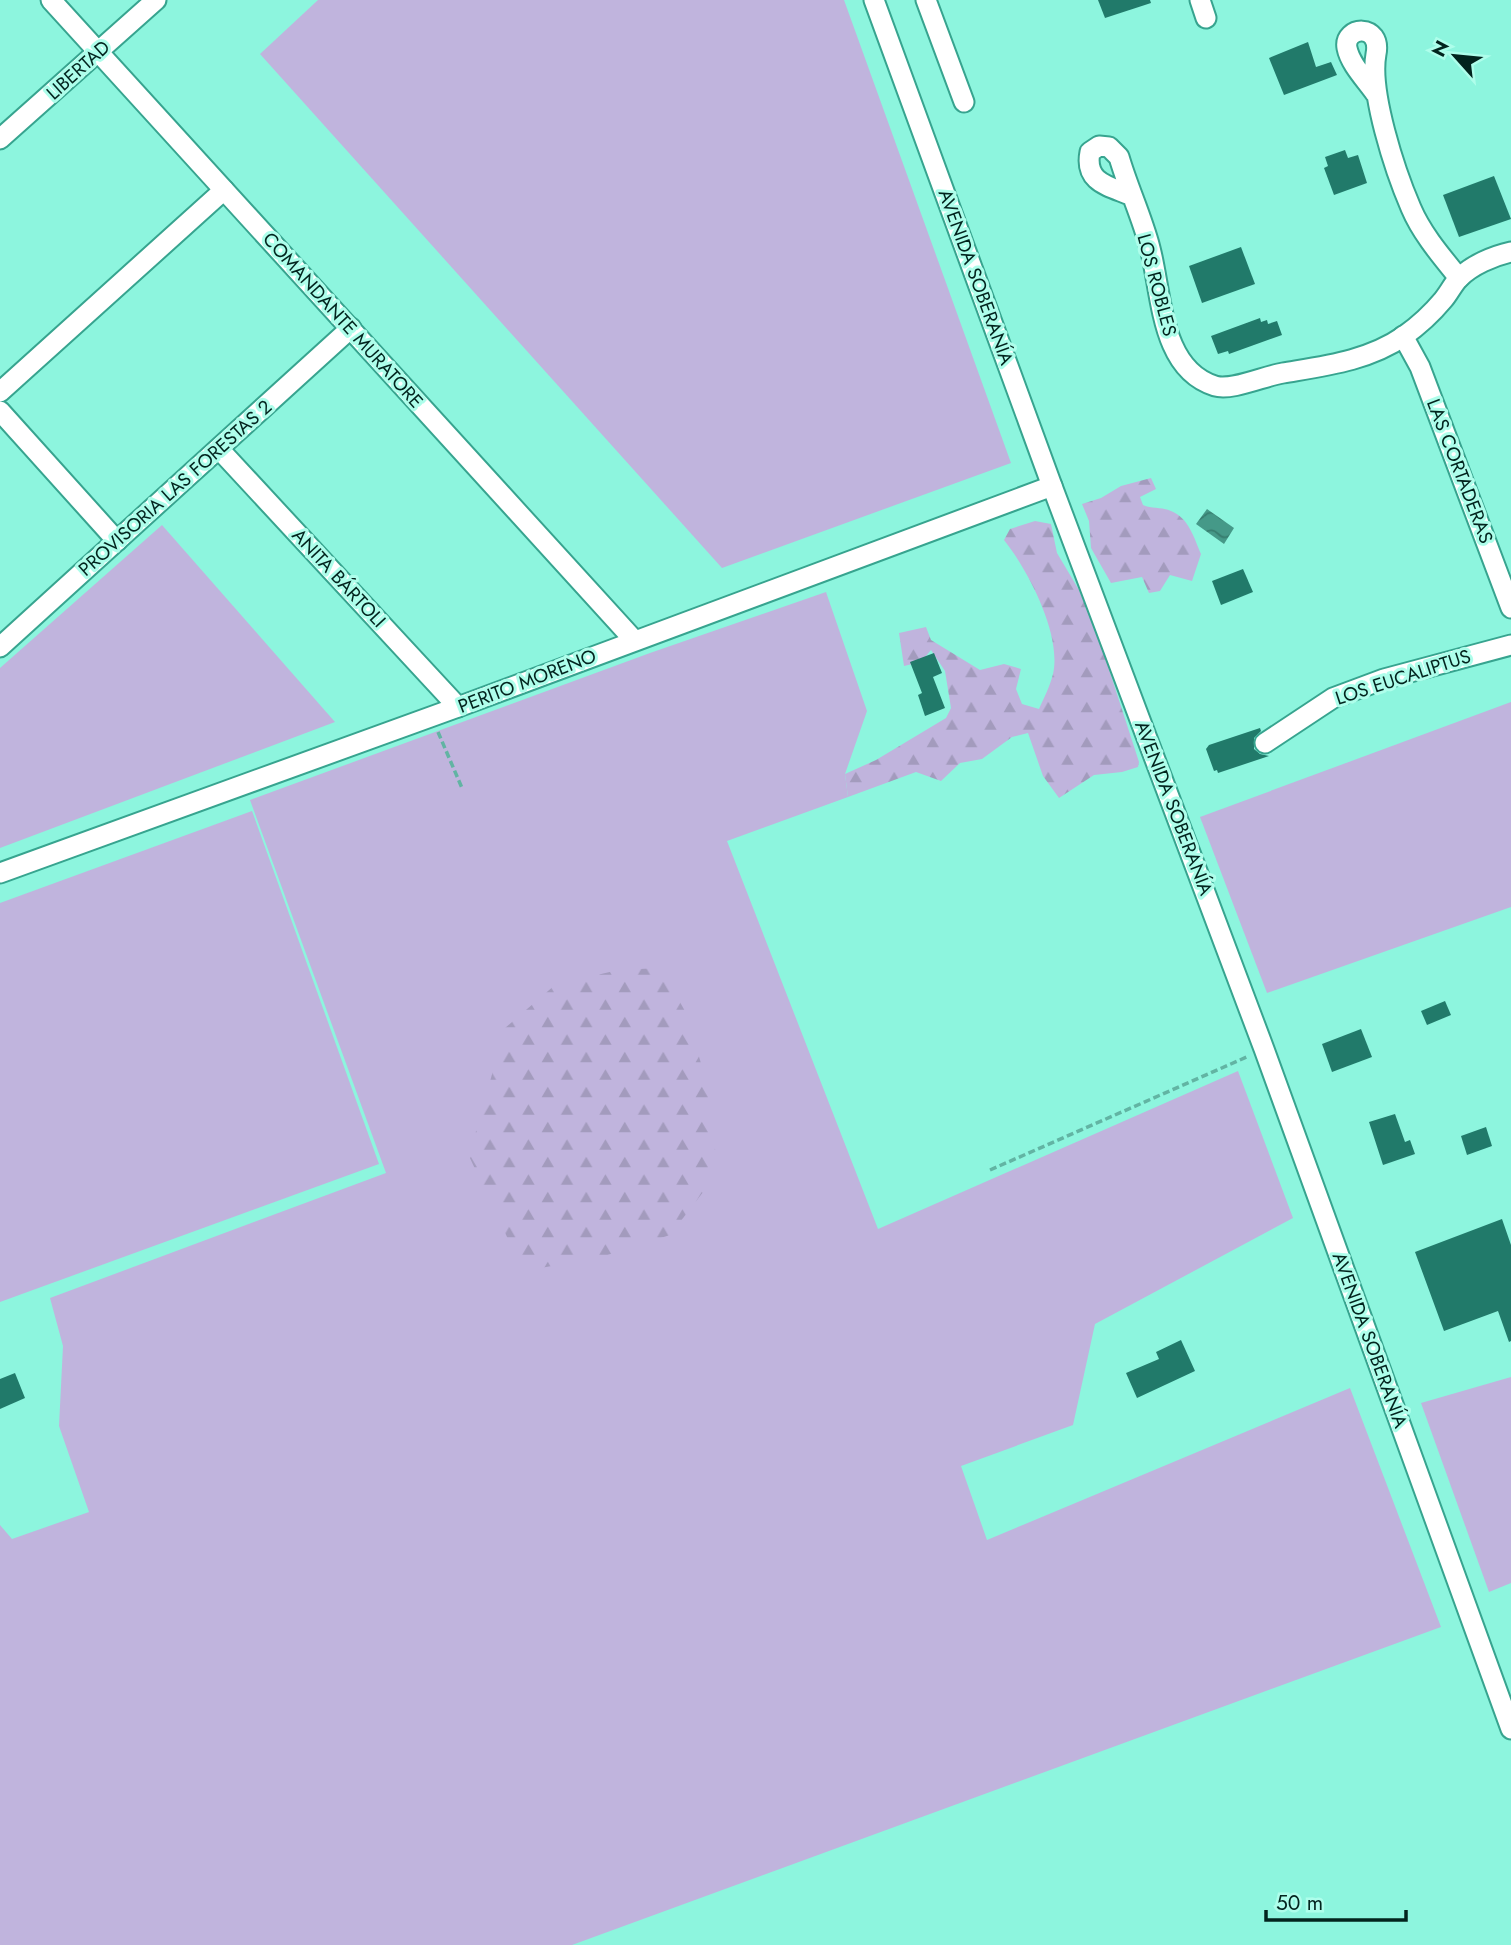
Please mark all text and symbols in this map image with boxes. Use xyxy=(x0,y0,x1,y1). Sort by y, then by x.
north arrow xyxy=(1420,21,1490,91)
street label: LIBERTAD xyxy=(40,34,116,106)
text: N xyxy=(1425,36,1456,61)
street label: AVENIDA SOBERANÍA xyxy=(932,185,1021,369)
street label: COMANDANTE MURATORE xyxy=(257,226,429,414)
street label: LOS ROBLES xyxy=(1130,231,1184,339)
street label: PROVISORIA LAS FORESTAS 2 xyxy=(72,394,278,582)
street label: LAS CORTADERAS xyxy=(1420,395,1500,547)
street label: ANITA BÁRTOLI xyxy=(286,522,392,634)
street label: PERITO MORENO xyxy=(454,642,600,720)
street label: LOS EUCALIPTUS xyxy=(1332,642,1474,712)
street label: AVENIDA SOBERANÍA xyxy=(1128,717,1220,900)
street label: AVENIDA SOBERANÍA xyxy=(1326,1248,1415,1432)
scale bar xyxy=(1266,1878,1406,1922)
text: 50 m xyxy=(1276,1888,1323,1918)

